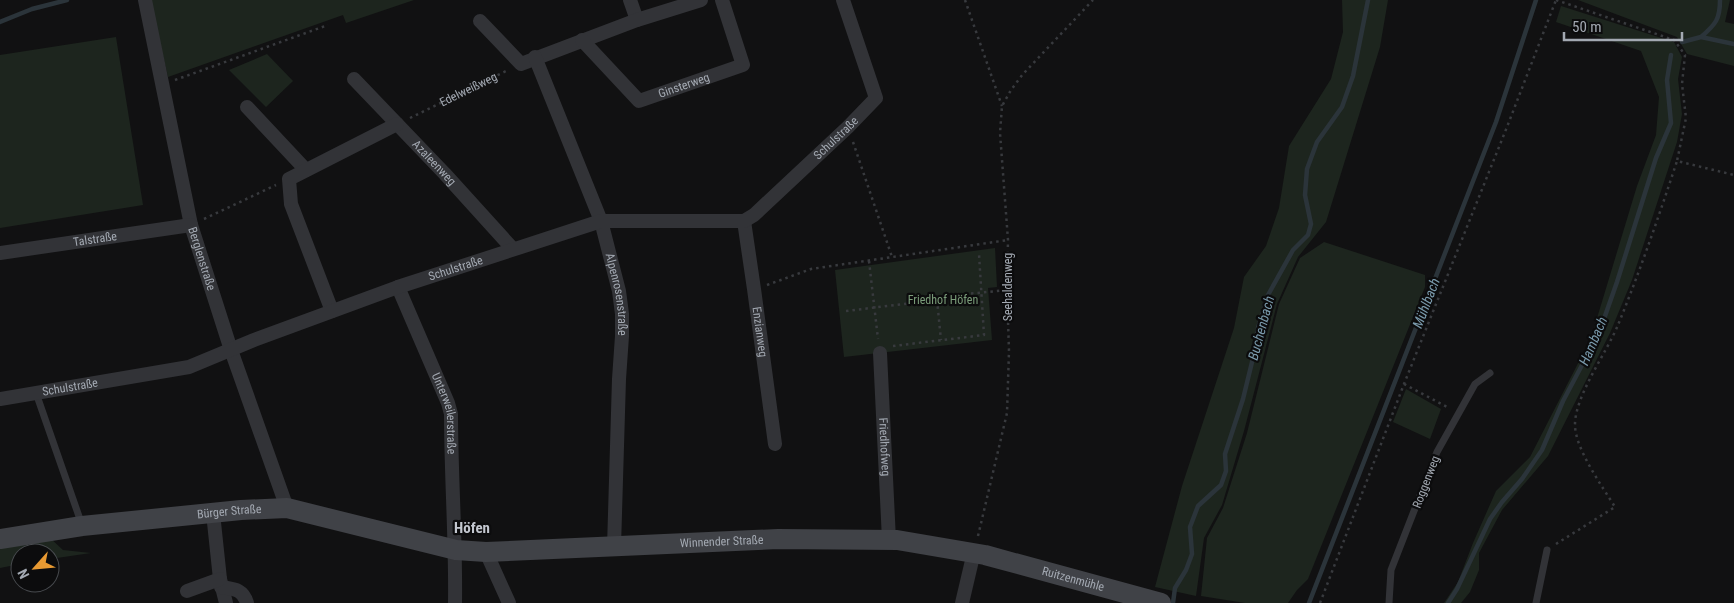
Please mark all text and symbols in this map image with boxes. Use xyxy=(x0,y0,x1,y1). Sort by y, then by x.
scale bar xyxy=(1564,10,1682,42)
text: 50 m xyxy=(1572,18,1602,36)
street label: Edelweißweg xyxy=(437,69,499,109)
street label: Ginsterweg xyxy=(656,70,712,101)
street label: Schulstraße xyxy=(811,113,861,163)
street label: Azaleenweg xyxy=(409,137,459,188)
street label: Berglenstraße xyxy=(185,225,219,293)
street label: Talstraße xyxy=(72,229,118,249)
street label: Alpenrosenstraße xyxy=(603,252,629,336)
street label: Schulstraße xyxy=(427,253,485,284)
street label: Seehaldenweg xyxy=(1001,253,1015,321)
water label: Mühlbach xyxy=(1409,276,1443,330)
park label: Friedhof Höfen xyxy=(908,293,978,307)
water label: Buchenbach xyxy=(1245,294,1277,362)
street label: Enzianweg xyxy=(749,306,770,358)
water label: Hambach xyxy=(1576,314,1610,368)
street label: Unterweilerstraße xyxy=(429,371,459,455)
street label: Schulstraße xyxy=(41,375,99,399)
street label: Friedhofweg xyxy=(876,417,893,477)
street label: Roggenweg xyxy=(1410,454,1442,510)
street label: Bürger Straße xyxy=(196,502,262,521)
district label: Höfen xyxy=(454,519,490,537)
street label: Winnender Straße xyxy=(680,533,764,550)
north arrow xyxy=(10,543,60,593)
street label: Ruitzenmühle xyxy=(1040,564,1106,594)
text: N xyxy=(14,566,32,581)

